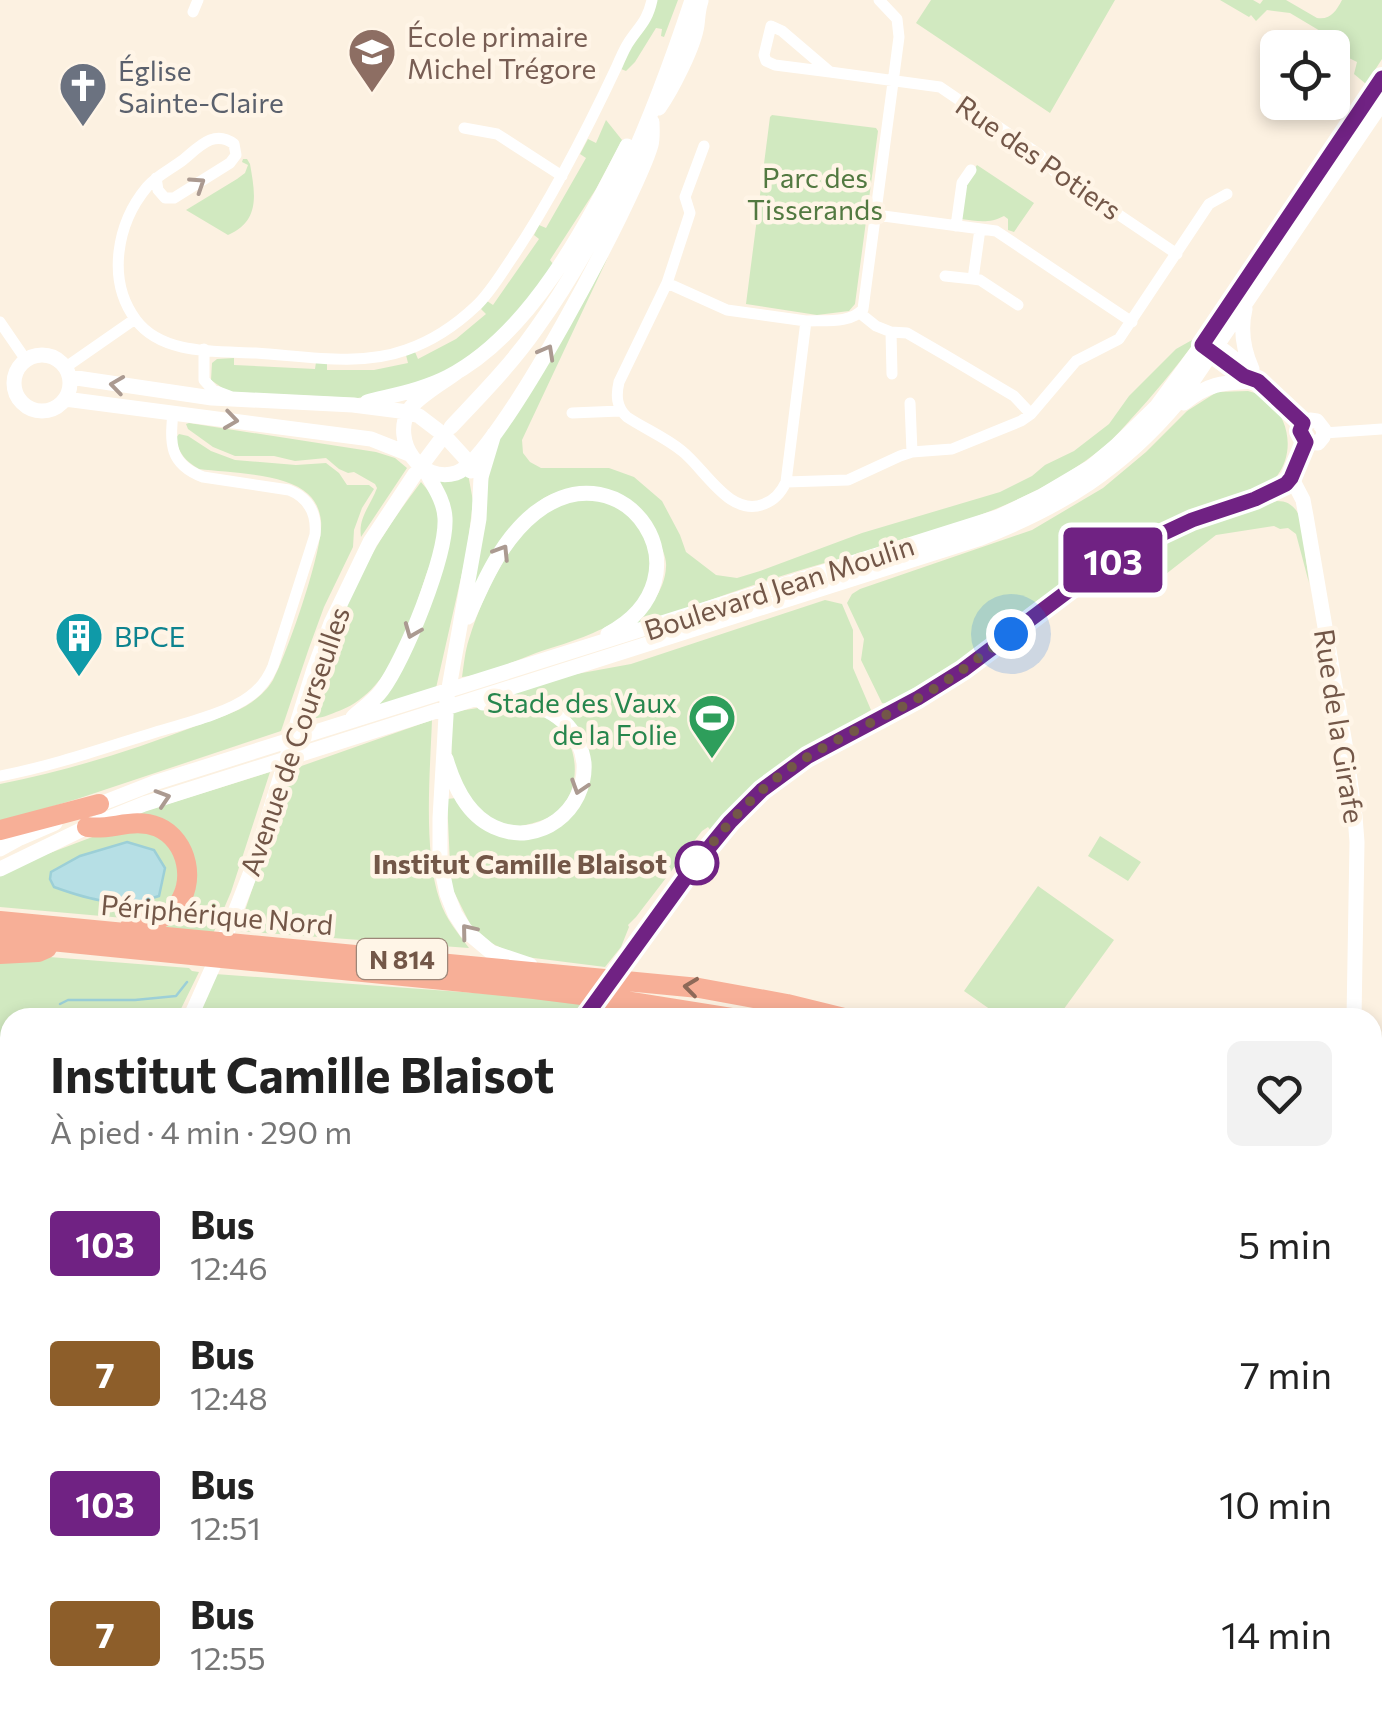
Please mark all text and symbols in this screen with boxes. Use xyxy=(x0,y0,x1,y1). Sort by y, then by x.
place label: École primaire Michel Trégore xyxy=(407,19,596,85)
school or university icon: École primaire Michel Trégore xyxy=(346,26,398,94)
map controls xyxy=(1260,30,1350,120)
button: locate xyxy=(1260,30,1350,120)
place label: Église Sainte-Claire xyxy=(118,53,284,119)
church icon: Église Sainte-Claire xyxy=(57,60,109,128)
street label: Rue des Potiers xyxy=(950,87,1128,227)
park label: Parc des Tisserands xyxy=(747,160,883,226)
one-way arrow xyxy=(187,177,205,196)
one-way arrow xyxy=(535,345,555,363)
one-way arrow xyxy=(108,375,125,396)
one-way arrow xyxy=(223,409,240,430)
street label: Boulevard Jean Moulin xyxy=(640,527,918,647)
line badge: 103 xyxy=(1056,528,1170,592)
text: 103 xyxy=(1083,539,1143,582)
one-way arrow xyxy=(490,545,509,563)
street label: Avenue de Courseulles xyxy=(232,602,356,880)
your location xyxy=(986,609,1036,659)
building icon: BPCE xyxy=(53,610,105,678)
place label: BPCE xyxy=(114,619,185,653)
one-way arrow xyxy=(404,621,424,638)
street label: Rue de la Girafe xyxy=(1308,626,1372,826)
place label: Stade des Vaux de la Folie xyxy=(486,685,677,751)
sports icon: Stade des Vaux de la Folie xyxy=(686,692,738,760)
one-way arrow xyxy=(570,778,591,795)
one-way arrow xyxy=(153,790,170,810)
marker: Institut Camille Blaisot xyxy=(676,842,718,884)
place label: Institut Camille Blaisot xyxy=(373,846,667,880)
street label: Périphérique Nord xyxy=(100,887,334,941)
one-way arrow xyxy=(462,924,480,942)
road number: N 814 xyxy=(357,939,447,979)
one-way arrow xyxy=(682,977,698,998)
button: heart xyxy=(1227,1041,1332,1146)
text: Institut Camille Blaisot xyxy=(50,1044,554,1103)
text: À pied · 4 min · 290 m xyxy=(50,1111,352,1151)
text: Bus xyxy=(190,1200,255,1247)
text: 5 min xyxy=(1238,1220,1332,1267)
text: 103 xyxy=(75,1222,135,1265)
text: 12:46 xyxy=(190,1247,268,1287)
text: Bus xyxy=(190,1330,255,1377)
text: 7 min xyxy=(1240,1350,1332,1397)
text: 7 xyxy=(95,1352,115,1395)
text: 12:48 xyxy=(190,1377,268,1417)
text: Bus xyxy=(190,1460,255,1507)
text: 10 min xyxy=(1219,1480,1332,1527)
text: 103 xyxy=(75,1482,135,1525)
text: 12:51 xyxy=(190,1507,261,1547)
text: Bus xyxy=(190,1590,255,1637)
text: 14 min xyxy=(1221,1610,1332,1657)
text: 7 xyxy=(95,1612,115,1655)
text: 12:55 xyxy=(190,1637,266,1677)

